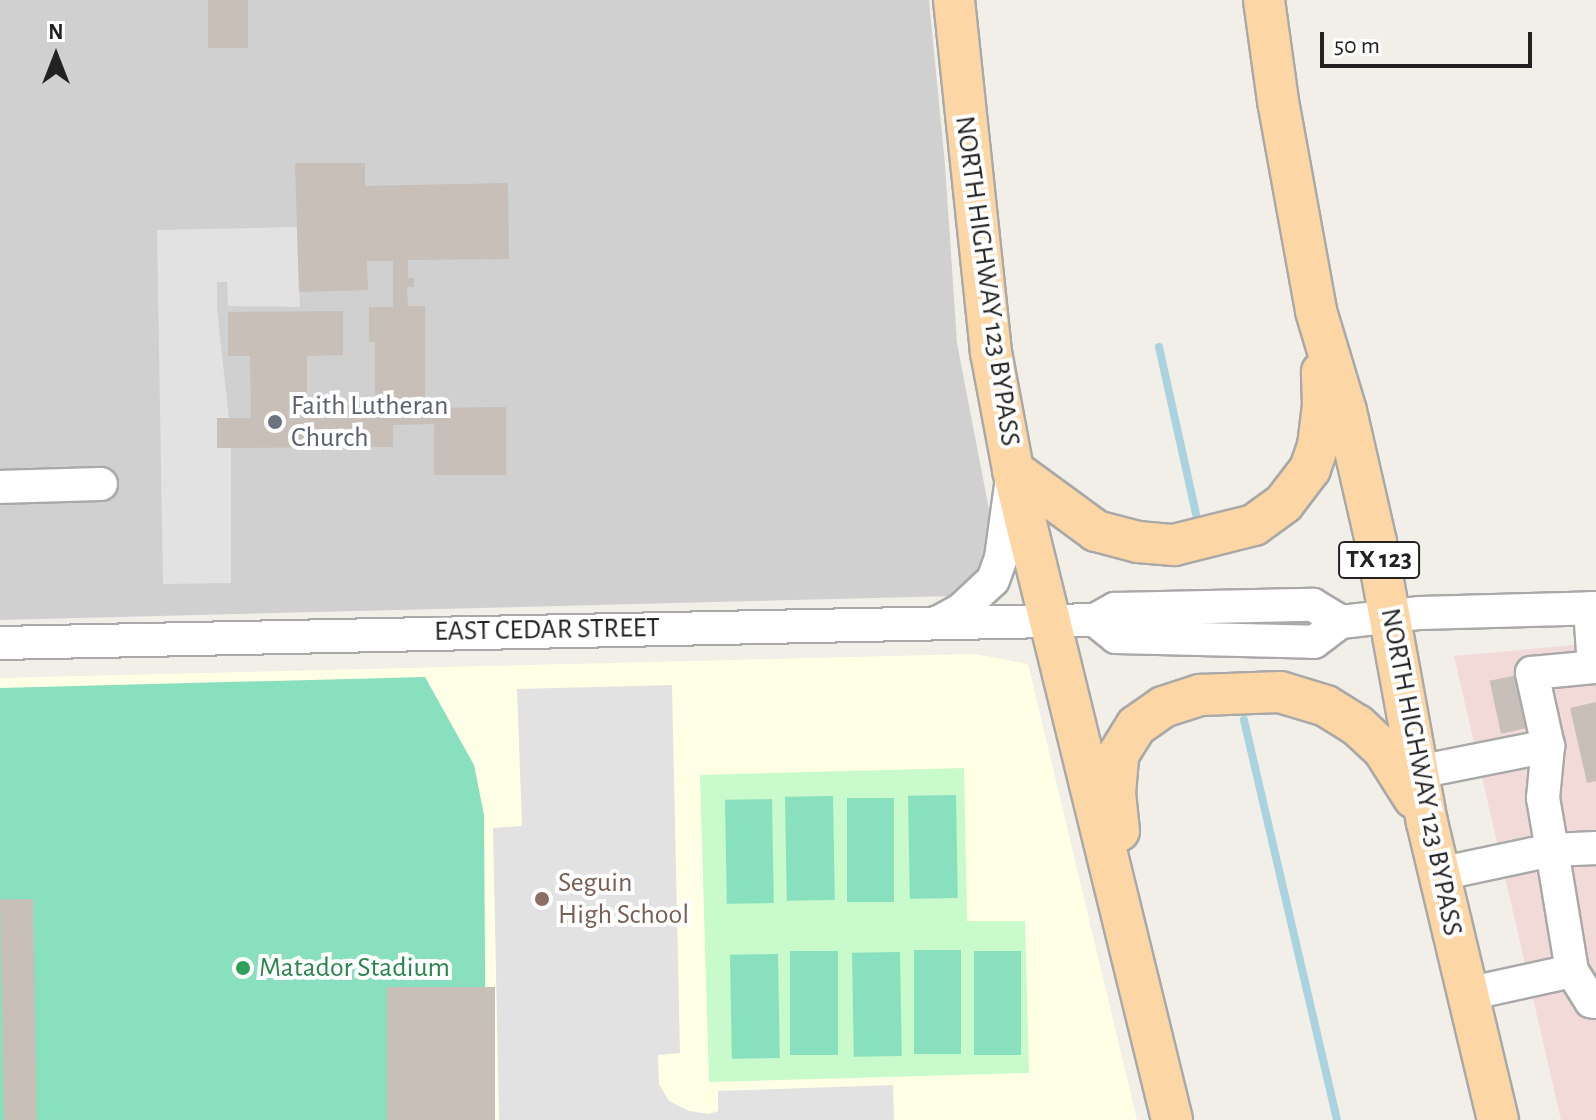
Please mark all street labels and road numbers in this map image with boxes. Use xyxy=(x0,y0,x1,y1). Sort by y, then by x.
street label: NORTH HIGHWAY 123 BYPASS xyxy=(947,114,1027,448)
road number: TX 123 xyxy=(1337,538,1421,582)
street label: NORTH HIGHWAY 123 BYPASS xyxy=(1373,605,1469,939)
street label: EAST CEDAR STREET xyxy=(434,611,660,649)

